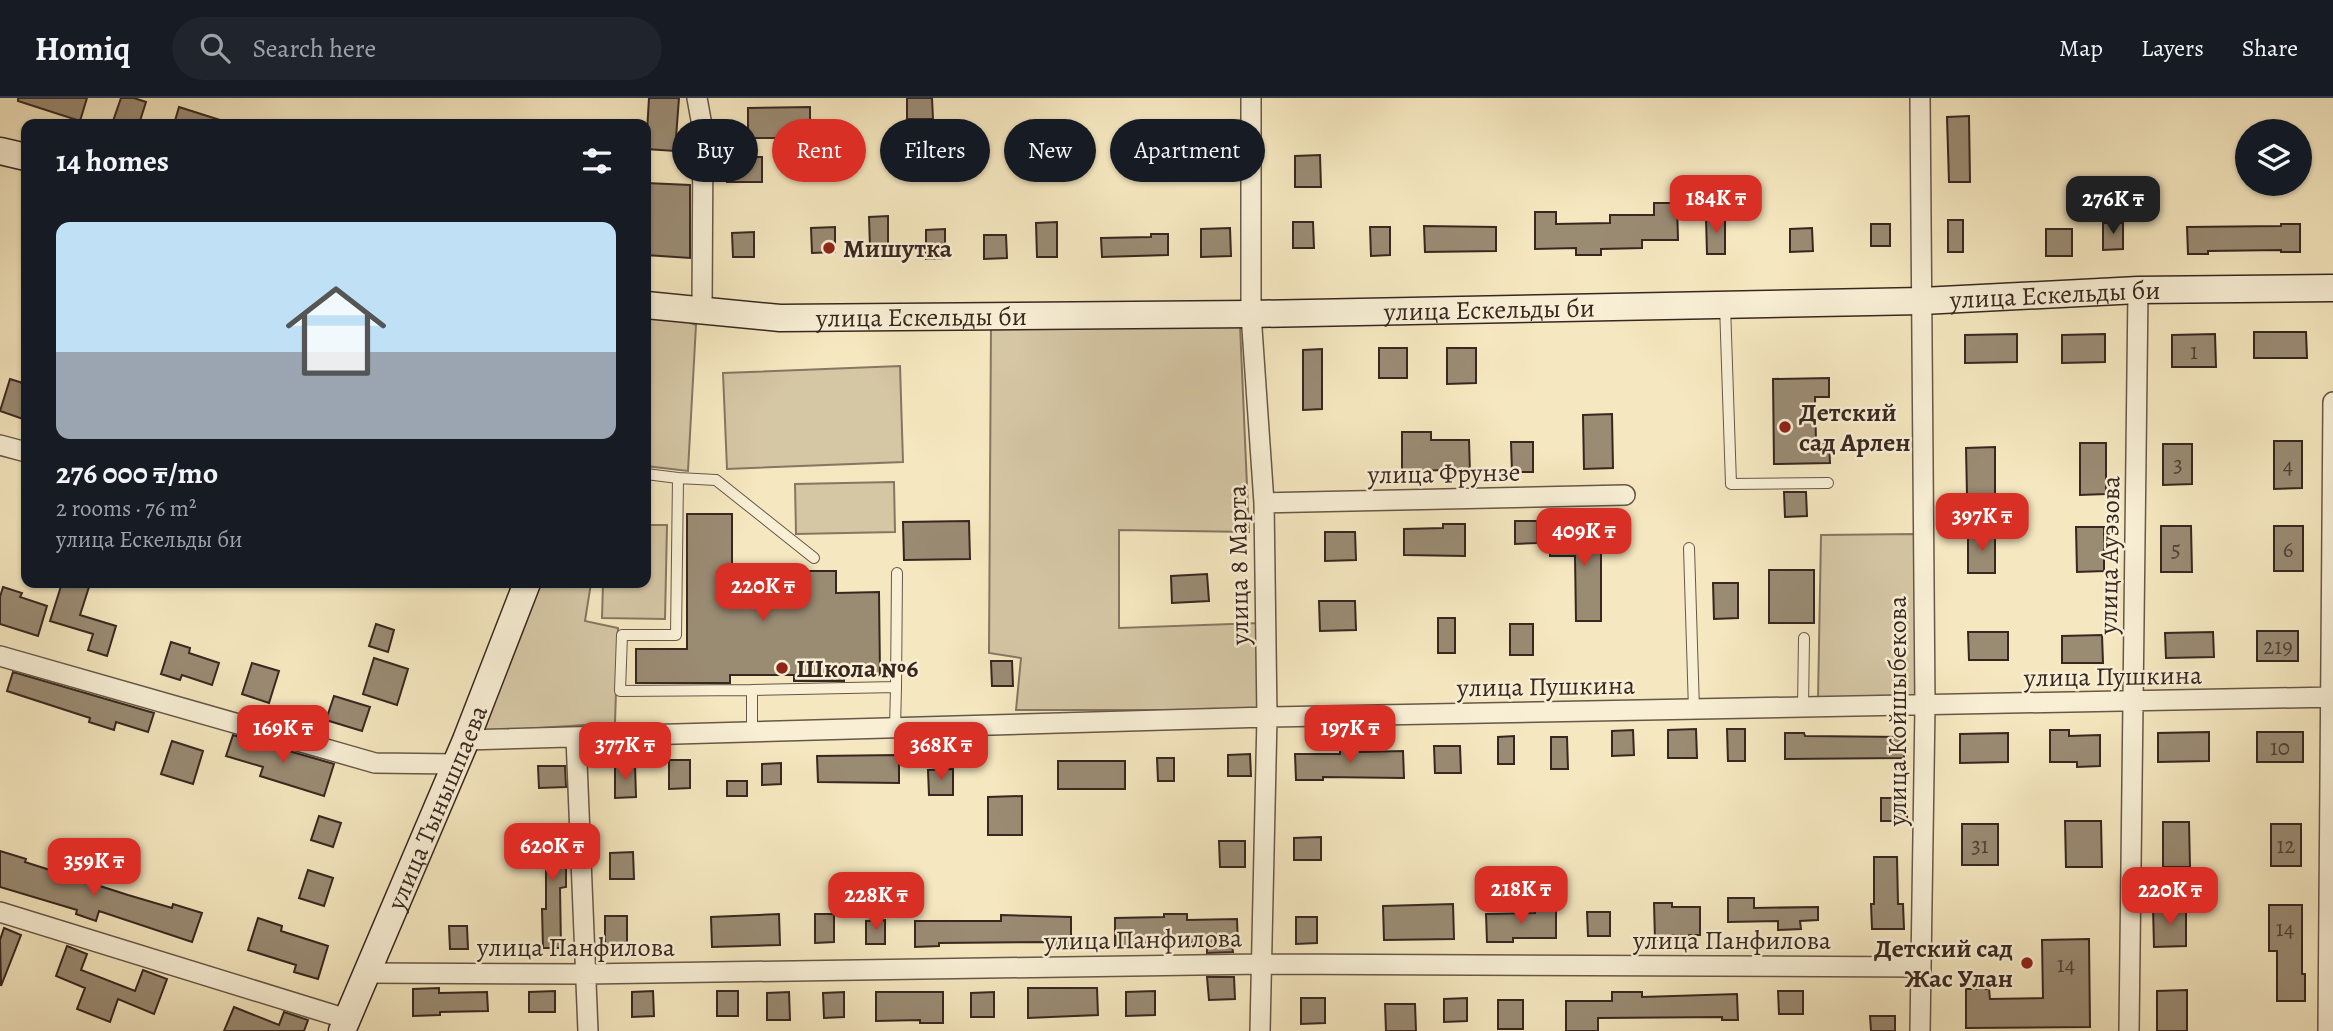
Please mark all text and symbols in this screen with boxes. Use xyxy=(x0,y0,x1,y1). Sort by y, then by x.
search box xyxy=(172,17,662,80)
text: Homiq xyxy=(35,26,130,71)
icon: search xyxy=(196,29,234,67)
text: Search here xyxy=(252,31,376,66)
text: Map xyxy=(2059,32,2103,64)
text: Layers xyxy=(2141,32,2204,64)
text: Share xyxy=(2242,32,2298,64)
chip: Buy xyxy=(672,119,758,182)
chip: Rent xyxy=(772,119,866,182)
chip: Filters xyxy=(880,119,990,182)
chip: New xyxy=(1004,119,1096,182)
chip: Apartment xyxy=(1110,119,1265,182)
map controls xyxy=(2235,119,2312,196)
button: layers xyxy=(2235,119,2312,196)
text: 14 homes xyxy=(56,141,169,181)
icon: filters xyxy=(578,142,616,180)
pin: 184K ₸ xyxy=(1659,176,1773,235)
pin: 276K ₸ xyxy=(2056,176,2170,236)
text: 184K ₸ xyxy=(1686,182,1746,213)
text: 276K ₸ xyxy=(2082,183,2144,214)
place label: Мишутка xyxy=(843,231,953,266)
marker: Мишутка xyxy=(821,240,837,256)
icon: home xyxy=(273,268,399,394)
street label: улица Ескельды би xyxy=(1948,273,2161,318)
street label: улица Ескельды би xyxy=(1383,290,1595,329)
street label: улица Ескельды би xyxy=(815,299,1027,336)
house number: 1 xyxy=(2190,336,2198,367)
place label: Детский сад Арлен xyxy=(1799,395,1911,460)
marker: Детский сад Арлен xyxy=(1777,419,1793,435)
house number: 3 xyxy=(2173,449,2183,480)
house number: 4 xyxy=(2283,450,2293,481)
text: 276 000 ₸/mo xyxy=(56,453,218,493)
street label: улица Фрунзе xyxy=(1366,455,1521,492)
street label: улица Ауэзова xyxy=(2091,475,2128,636)
street label: улица 8 Марта xyxy=(1220,485,1257,646)
text: 2 rooms · 76 m² xyxy=(56,493,197,524)
pin: 397K ₸ xyxy=(1925,494,2039,553)
text: 397K ₸ xyxy=(1952,500,2012,531)
pin: 409K ₸ xyxy=(1527,508,1641,568)
text: 409K ₸ xyxy=(1552,515,1616,546)
text: улица Ескельды би xyxy=(56,524,242,555)
house number: 5 xyxy=(2171,534,2181,565)
house number: 6 xyxy=(2283,534,2293,565)
pin: 220K ₸ xyxy=(706,564,820,623)
text: 220K ₸ xyxy=(731,570,795,601)
street label: улица Койшыбекова xyxy=(1880,596,1915,827)
house number: 219 xyxy=(2263,631,2293,662)
place label: Школа №6 xyxy=(796,651,918,686)
street label: улица Пушкина xyxy=(2023,657,2202,696)
marker: Школа №6 xyxy=(774,660,790,676)
street label: улица Пушкина xyxy=(1456,667,1635,706)
street label: улица Тынышпаева xyxy=(378,700,496,916)
pin: 169K ₸ xyxy=(226,706,340,765)
pin: 197K ₸ xyxy=(1293,706,1407,765)
text: 169K ₸ xyxy=(253,712,313,743)
text: 197K ₸ xyxy=(1320,712,1380,743)
pin: 377K ₸ xyxy=(568,722,682,782)
pin: 368K ₸ xyxy=(884,722,998,782)
text: 377K ₸ xyxy=(595,729,655,760)
text: 368K ₸ xyxy=(910,729,972,760)
house number: 10 xyxy=(2270,732,2290,763)
pin: 620K ₸ xyxy=(495,824,609,883)
text: 620K ₸ xyxy=(520,830,584,861)
house number: 31 xyxy=(1971,830,1989,861)
house number: 12 xyxy=(2277,830,2295,861)
pin: 359K ₸ xyxy=(37,838,151,898)
text: 359K ₸ xyxy=(64,845,124,876)
pin: 218K ₸ xyxy=(1464,866,1578,926)
pin: 220K ₸ xyxy=(2113,868,2227,927)
pin: 228K ₸ xyxy=(819,872,933,932)
text: 218K ₸ xyxy=(1491,873,1551,904)
text: 220K ₸ xyxy=(2138,874,2202,905)
text: 228K ₸ xyxy=(844,879,908,910)
house number: 14 xyxy=(2276,913,2294,944)
street label: улица Панфилова xyxy=(1043,920,1242,959)
street label: улица Панфилова xyxy=(1632,923,1831,958)
street label: улица Панфилова xyxy=(476,930,675,965)
place label: Детский сад Жас Улан xyxy=(1874,931,2013,996)
house number: 14 xyxy=(2057,949,2075,980)
marker: Детский сад Жас Улан xyxy=(2019,955,2035,971)

